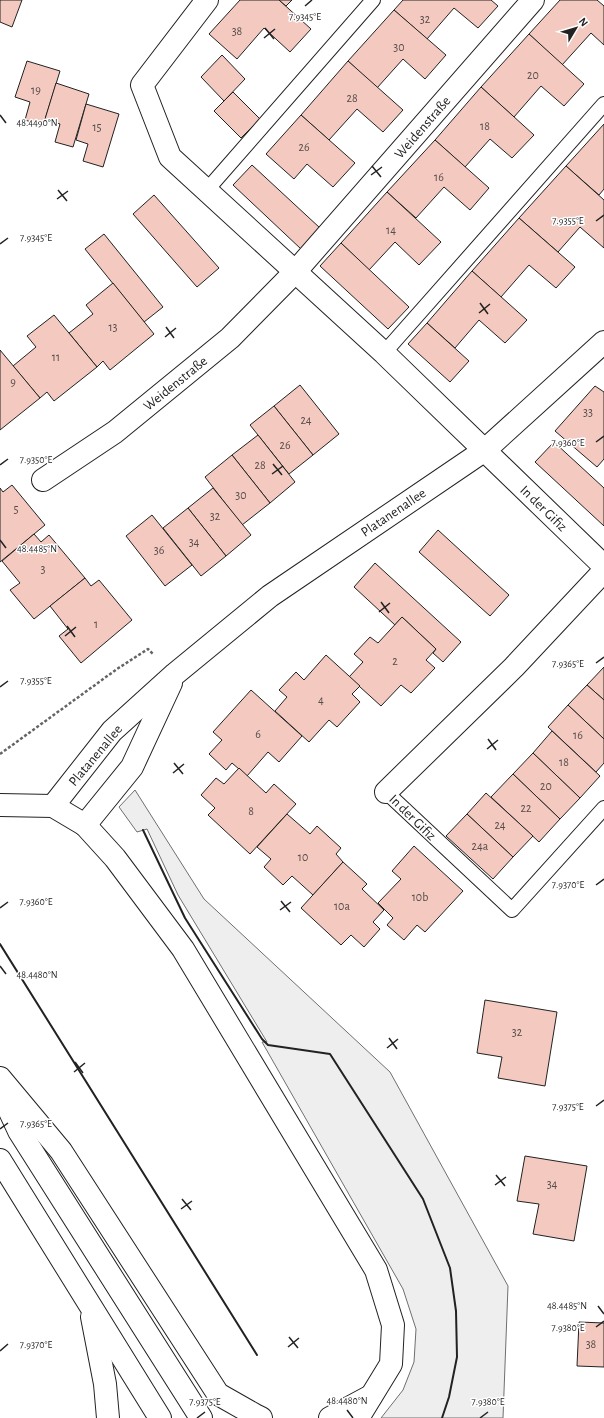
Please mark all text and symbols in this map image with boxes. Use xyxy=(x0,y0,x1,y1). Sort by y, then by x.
north arrow xyxy=(556,8,596,48)
text: 7.9345°E xyxy=(289,12,321,22)
house number: 32 xyxy=(420,13,431,25)
text: N xyxy=(577,16,590,29)
house number: 38 xyxy=(232,25,243,37)
house number: 30 xyxy=(393,41,405,53)
house number: 20 xyxy=(527,69,539,81)
house number: 19 xyxy=(31,84,41,96)
house number: 28 xyxy=(346,92,358,104)
street label: Weidenstraße xyxy=(392,94,453,161)
text: 48.4490°N xyxy=(16,118,58,128)
house number: 18 xyxy=(480,120,490,132)
house number: 15 xyxy=(92,121,102,133)
house number: 26 xyxy=(298,141,310,153)
house number: 16 xyxy=(434,171,444,183)
text: 7.9355°E xyxy=(552,216,584,226)
house number: 14 xyxy=(386,224,396,236)
text: 7.9345°E xyxy=(20,233,52,243)
house number: 13 xyxy=(108,321,118,333)
house number: 11 xyxy=(52,351,60,363)
street label: Weidenstraße xyxy=(141,354,210,414)
house number: 9 xyxy=(10,376,16,388)
house number: 33 xyxy=(583,406,593,418)
house number: 24 xyxy=(300,414,312,426)
text: 7.9360°E xyxy=(551,438,585,448)
house number: 26 xyxy=(279,439,291,451)
text: 7.9350°E xyxy=(20,455,52,465)
house number: 28 xyxy=(254,459,266,471)
street label: In der Gifiz xyxy=(517,483,570,534)
street label: Platanenallee xyxy=(358,486,429,540)
house number: 30 xyxy=(235,489,247,501)
house number: 5 xyxy=(13,503,19,515)
house number: 32 xyxy=(210,510,221,522)
house number: 34 xyxy=(189,536,200,548)
text: 48.4485°N xyxy=(17,544,57,554)
house number: 36 xyxy=(154,544,165,556)
house number: 3 xyxy=(41,563,46,575)
house number: 1 xyxy=(94,618,98,630)
house number: 2 xyxy=(392,655,398,667)
text: 7.9365°E xyxy=(552,659,584,669)
text: 7.9355°E xyxy=(20,676,52,686)
house number: 4 xyxy=(318,694,324,706)
street label: Platanenallee xyxy=(66,722,125,789)
house number: 6 xyxy=(255,728,261,740)
house number: 16 xyxy=(573,729,583,741)
house number: 18 xyxy=(559,756,569,768)
house number: 20 xyxy=(540,780,552,792)
street label: In der Gifiz xyxy=(386,792,439,843)
house number: 22 xyxy=(521,802,532,814)
house number: 8 xyxy=(248,805,254,817)
house number: 24 xyxy=(494,819,506,831)
house number: 24a xyxy=(472,840,489,852)
house number: 10 xyxy=(298,851,308,863)
text: 7.9370°E xyxy=(552,880,584,890)
house number: 10b xyxy=(412,891,428,903)
text: 7.9360°E xyxy=(19,897,53,907)
house number: 10a xyxy=(334,900,350,912)
text: 48.4480°N xyxy=(16,970,58,980)
house number: 32 xyxy=(512,1026,523,1038)
text: 7.9375°E xyxy=(552,1102,584,1112)
text: 7.9365°E xyxy=(20,1119,52,1129)
house number: 34 xyxy=(547,1178,558,1190)
text: 48.4485°N xyxy=(547,1301,587,1311)
text: 7.9380°E xyxy=(551,1323,585,1333)
house number: 38 xyxy=(586,1338,597,1350)
text: 7.9370°E xyxy=(20,1340,52,1350)
text: 48.4480°N xyxy=(326,1396,368,1406)
text: 7.9375°E xyxy=(189,1397,221,1407)
text: 7.9380°E xyxy=(471,1397,505,1407)

